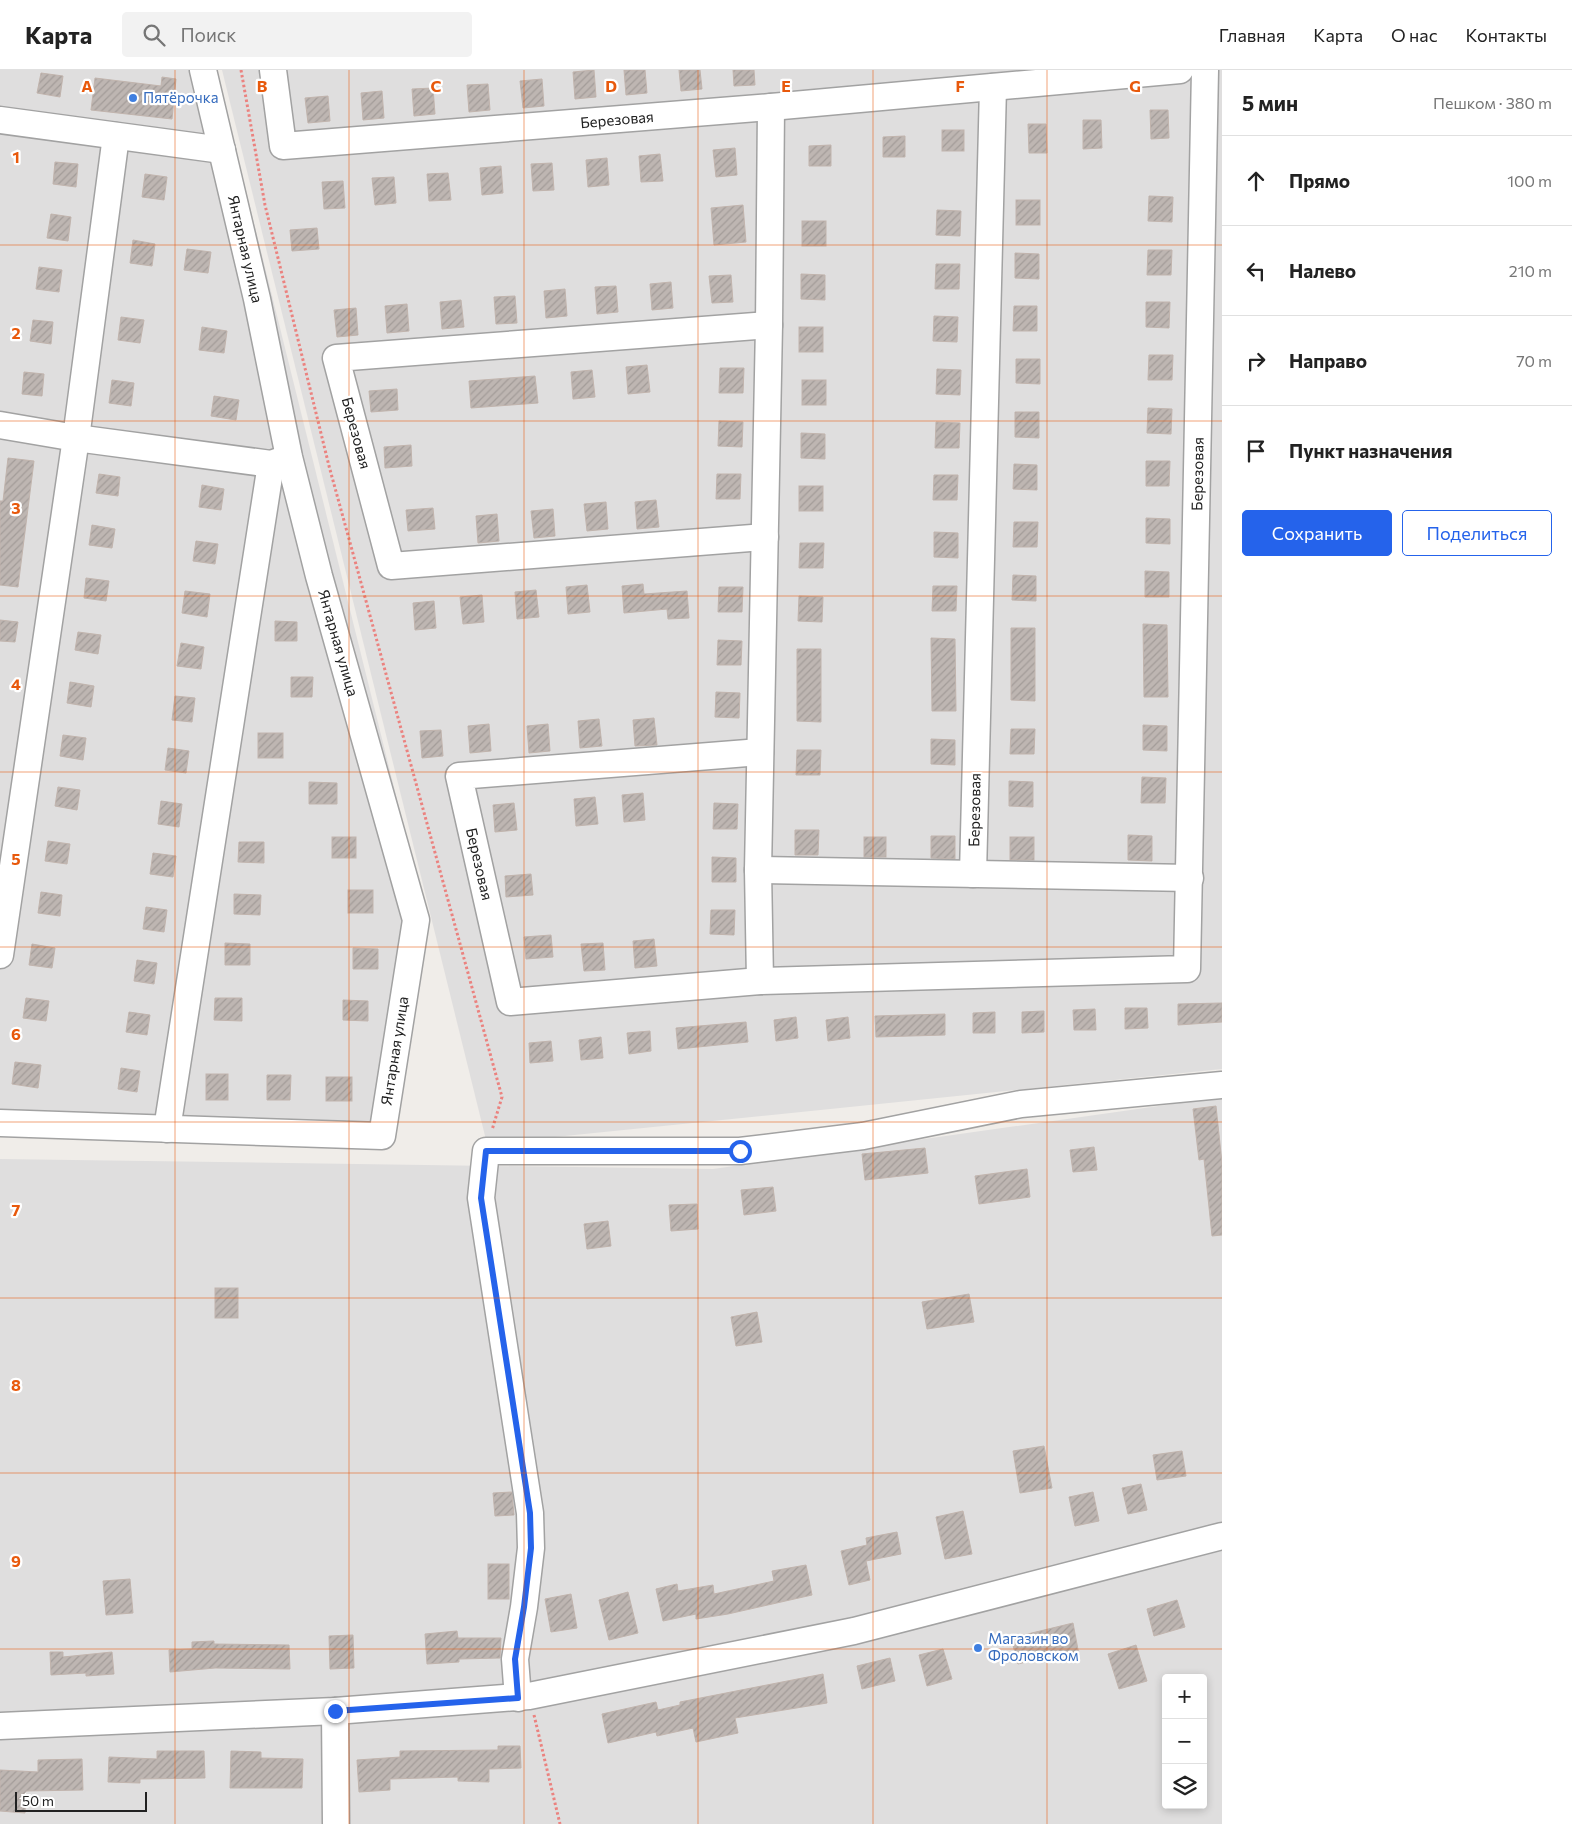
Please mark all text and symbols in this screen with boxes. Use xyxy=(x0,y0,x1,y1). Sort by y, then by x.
search box xyxy=(122,12,472,57)
text: Карта xyxy=(25,20,92,49)
icon: search xyxy=(140,21,168,49)
text: Поиск xyxy=(180,23,236,46)
text: Главная xyxy=(1219,24,1285,46)
text: Карта xyxy=(1313,24,1363,46)
text: О нас xyxy=(1391,24,1438,46)
text: Контакты xyxy=(1466,24,1547,46)
text: A xyxy=(81,76,93,95)
text: B xyxy=(257,76,268,95)
text: C xyxy=(431,76,442,95)
text: D xyxy=(605,76,617,95)
text: E xyxy=(781,76,791,95)
text: F xyxy=(955,76,965,95)
text: G xyxy=(1129,76,1141,95)
place label: Пятёрочка xyxy=(143,88,218,106)
text: 5 мин xyxy=(1242,90,1298,115)
marker: Пятёрочка xyxy=(127,92,139,104)
text: Пешком · 380 m xyxy=(1433,93,1552,112)
street label: Березовая xyxy=(579,107,654,131)
text: 1 xyxy=(12,147,20,166)
icon: ahead xyxy=(1242,167,1270,195)
text: Прямо xyxy=(1289,169,1350,192)
text: 100 m xyxy=(1507,171,1552,190)
street label: Янтарная улица xyxy=(225,193,267,305)
icon: left xyxy=(1242,257,1270,285)
text: Налево xyxy=(1289,259,1356,282)
text: 210 m xyxy=(1509,261,1552,280)
text: 2 xyxy=(11,323,21,342)
icon: right xyxy=(1242,347,1270,375)
text: Направо xyxy=(1289,349,1367,372)
text: 70 m xyxy=(1516,351,1552,370)
street label: Березовая xyxy=(339,395,375,471)
street label: Березовая xyxy=(1187,437,1207,511)
icon: arrive xyxy=(1242,437,1270,465)
text: Пункт назначения xyxy=(1289,439,1452,462)
text: 3 xyxy=(11,498,21,517)
button: Сохранить xyxy=(1242,510,1392,556)
button: Поделиться xyxy=(1402,510,1552,556)
street label: Янтарная улица xyxy=(315,587,363,698)
text: 4 xyxy=(11,674,21,693)
street label: Березовая xyxy=(964,773,984,847)
street label: Березовая xyxy=(463,826,497,902)
text: 5 xyxy=(11,849,21,868)
street label: Янтарная улица xyxy=(376,995,412,1107)
text: 6 xyxy=(11,1024,21,1043)
route start xyxy=(729,1140,752,1163)
text: 7 xyxy=(12,1200,21,1219)
text: 8 xyxy=(11,1375,21,1394)
text: 9 xyxy=(11,1551,21,1570)
place label: Магазин во Фроловском xyxy=(988,1629,1079,1664)
marker: Магазин во Фроловском xyxy=(972,1642,984,1654)
map controls xyxy=(1162,1674,1207,1809)
button: + xyxy=(1162,1674,1207,1719)
route end xyxy=(324,1700,347,1723)
button: − xyxy=(1162,1719,1207,1764)
button: layers xyxy=(1162,1764,1207,1809)
scale bar xyxy=(15,1789,148,1812)
text: 50 m xyxy=(22,1792,54,1809)

